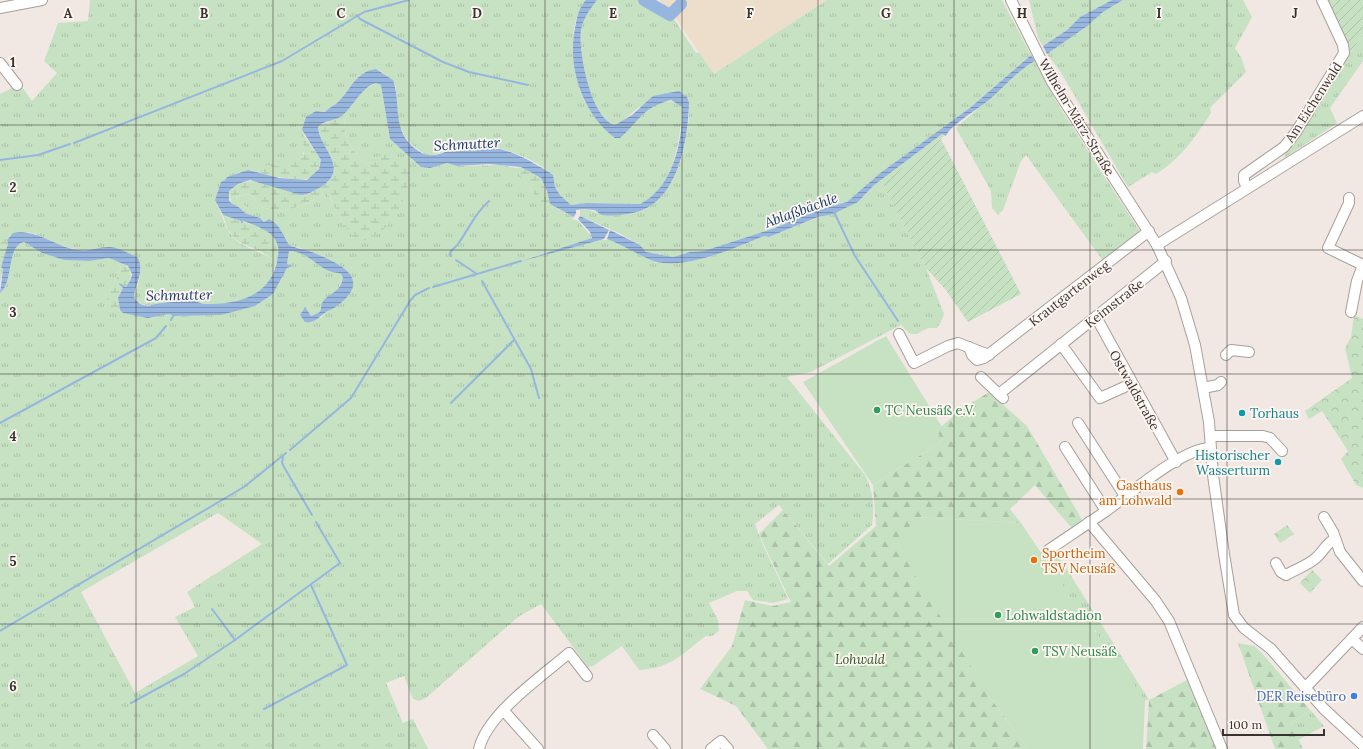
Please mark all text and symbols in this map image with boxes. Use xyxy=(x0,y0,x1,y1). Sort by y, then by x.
text: A xyxy=(64,5,73,22)
text: B xyxy=(200,5,209,22)
text: C xyxy=(337,5,346,22)
text: D xyxy=(472,5,482,22)
text: E xyxy=(609,5,617,22)
text: F xyxy=(746,5,754,22)
text: G xyxy=(881,5,891,22)
text: H xyxy=(1017,5,1027,22)
text: I xyxy=(1156,5,1162,22)
text: J xyxy=(1292,5,1298,22)
text: 1 xyxy=(10,54,16,71)
street label: Wilhelm-März-Straße xyxy=(1035,56,1118,179)
street label: Am Eichenwald xyxy=(1281,59,1346,147)
water label: Schmutter xyxy=(433,133,501,155)
text: 2 xyxy=(10,179,17,196)
water label: Ablaßbächle xyxy=(761,188,840,232)
street label: Krautgartenweg xyxy=(1026,256,1114,330)
street label: Keimstraße xyxy=(1081,275,1147,332)
water label: Schmutter xyxy=(146,285,213,305)
text: 3 xyxy=(9,304,17,321)
street label: Ostwaldstraße xyxy=(1106,347,1164,433)
place label: TC Neusäß e.V. xyxy=(885,402,975,419)
marker: TC Neusäß e.V. xyxy=(872,405,882,415)
place label: Torhaus xyxy=(1250,405,1299,422)
marker: Torhaus xyxy=(1237,408,1247,418)
text: 4 xyxy=(9,428,17,445)
place label: Historischer Wasserturm xyxy=(1195,447,1270,479)
marker: Historischer Wasserturm xyxy=(1273,457,1283,467)
place label: Gasthaus am Lohwald xyxy=(1099,477,1172,509)
marker: Gasthaus am Lohwald xyxy=(1175,487,1185,497)
place label: Sportheim TSV Neusäß xyxy=(1042,545,1116,577)
text: 5 xyxy=(9,553,17,570)
marker: Sportheim TSV Neusäß xyxy=(1029,555,1039,565)
place label: Lohwaldstadion xyxy=(1006,607,1102,624)
marker: Lohwaldstadion xyxy=(993,610,1003,620)
place label: TSV Neusäß xyxy=(1043,643,1117,660)
marker: TSV Neusäß xyxy=(1030,646,1040,656)
park label: Lohwald xyxy=(835,651,886,668)
text: 6 xyxy=(9,678,17,695)
place label: DER Reisebüro xyxy=(1256,688,1346,705)
marker: DER Reisebüro xyxy=(1349,691,1359,701)
scale bar xyxy=(1223,711,1324,737)
text: 100 m xyxy=(1229,717,1262,732)

